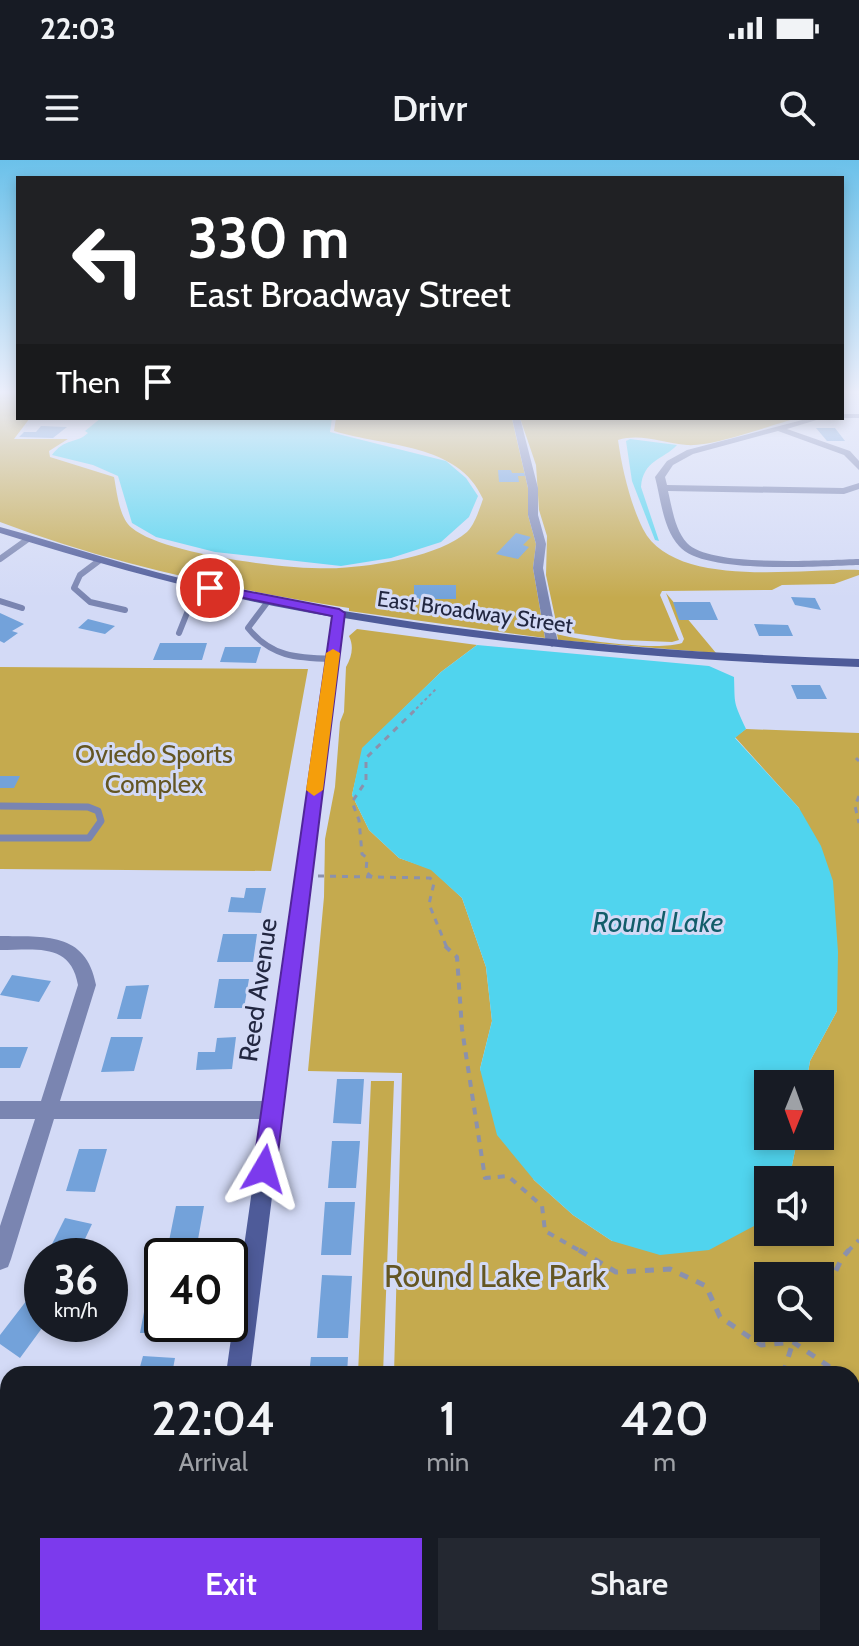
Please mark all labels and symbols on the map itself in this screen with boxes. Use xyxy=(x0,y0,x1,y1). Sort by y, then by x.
pin xyxy=(176,554,244,622)
street label: East Broadway Street xyxy=(375,585,575,639)
park label: Oviedo Sports Complex xyxy=(75,738,233,800)
water label: Round Lake xyxy=(593,905,724,939)
street label: Reed Avenue xyxy=(232,916,284,1064)
north arrow xyxy=(754,1070,834,1150)
position arrow xyxy=(222,1127,306,1211)
speed limit sign: 40 xyxy=(144,1238,248,1342)
park label: Round Lake Park xyxy=(384,1256,607,1295)

